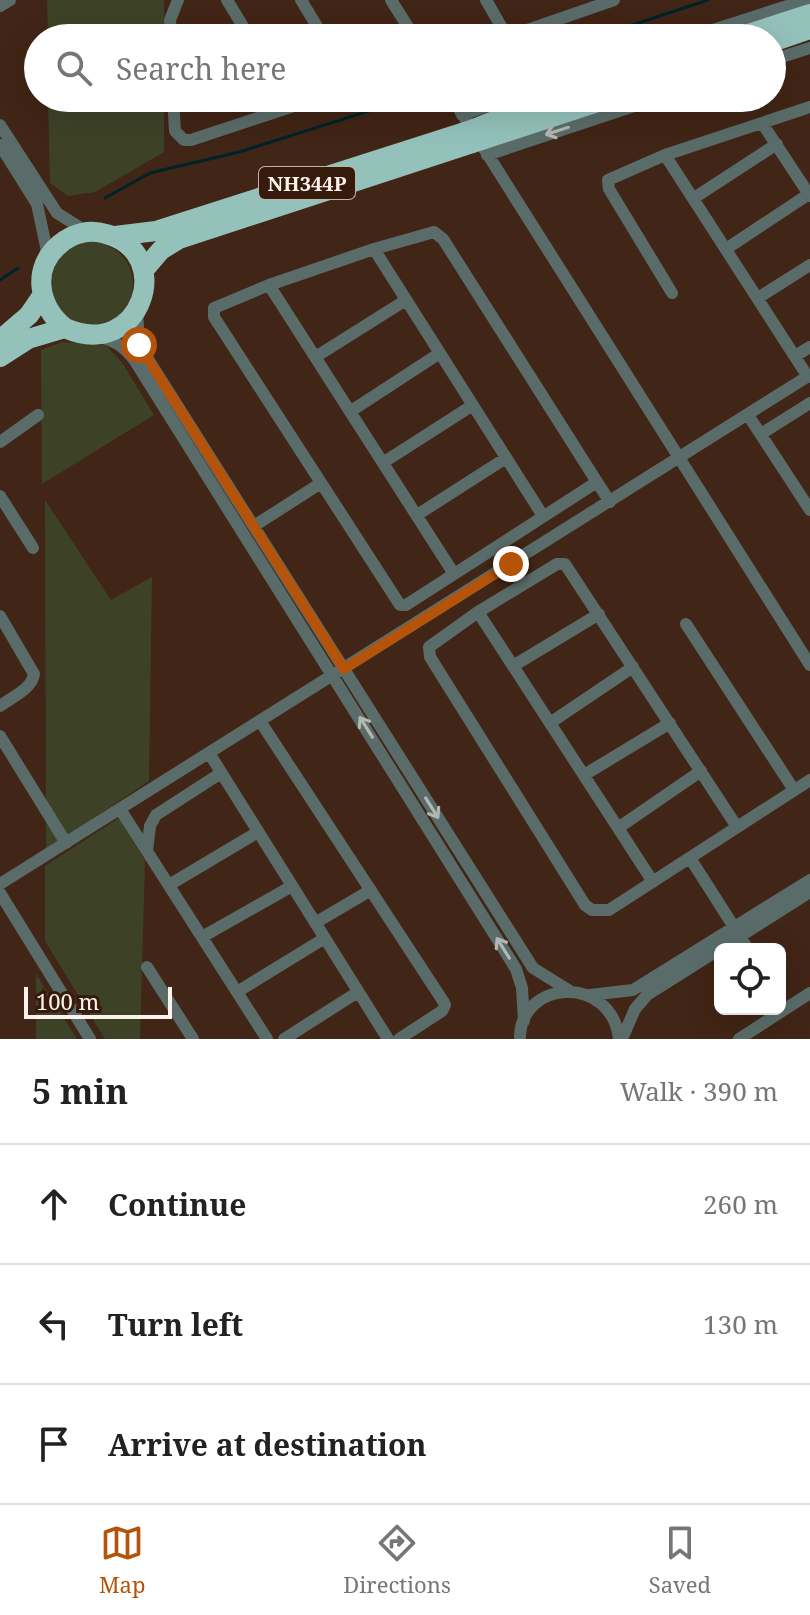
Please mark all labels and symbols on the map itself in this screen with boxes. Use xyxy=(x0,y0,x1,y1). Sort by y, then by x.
one-way arrow xyxy=(545,125,570,140)
road number: NH344P xyxy=(259,167,355,199)
route start xyxy=(121,327,157,363)
route end xyxy=(493,546,529,582)
one-way arrow xyxy=(357,716,373,739)
one-way arrow xyxy=(424,796,441,818)
one-way arrow xyxy=(494,937,511,959)
scale bar xyxy=(24,983,172,1019)

